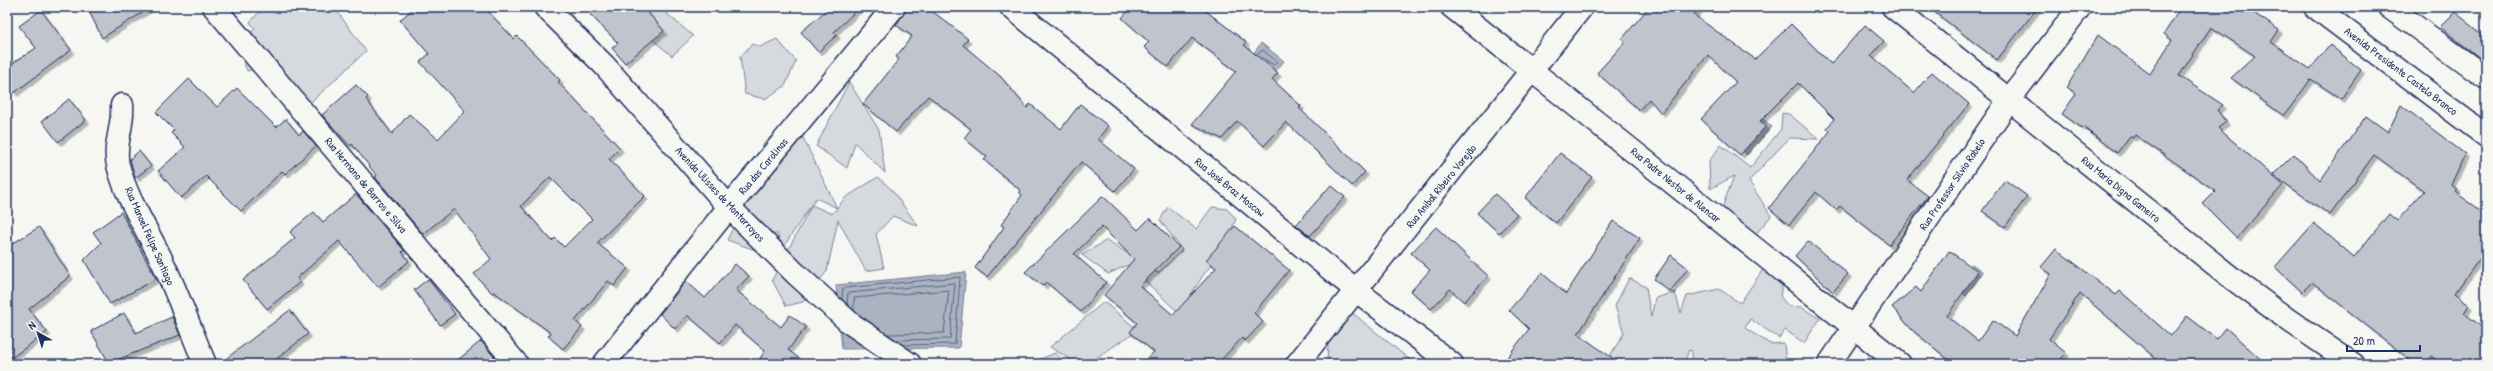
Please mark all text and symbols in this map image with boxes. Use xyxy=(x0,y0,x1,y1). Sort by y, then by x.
street label: Avenida Presidente Castelo Branco xyxy=(2342,24,2461,118)
street label: Rua Hermano de Barros e Silva xyxy=(322,134,411,236)
street label: Rua das Carolinas xyxy=(735,135,791,197)
street label: Rua Professor Silvio Rabelo xyxy=(1916,135,1988,233)
street label: Rua Anibal Ribeiro Varejão xyxy=(1403,141,1479,231)
street label: Avenida Ulisses de Montarroyos xyxy=(672,143,768,245)
street label: Rua Padre Nestor de Alencar xyxy=(1628,144,1725,226)
street label: Rua Maria Digna Gameiro xyxy=(2079,153,2164,226)
street label: Rua José Braz Moscow xyxy=(1192,154,1268,220)
street label: Rua Manoel Felipe Santiago xyxy=(122,185,178,288)
north arrow xyxy=(18,313,58,353)
text: N xyxy=(25,318,38,333)
scale bar xyxy=(2347,327,2420,353)
text: 20 m xyxy=(2353,332,2375,349)

